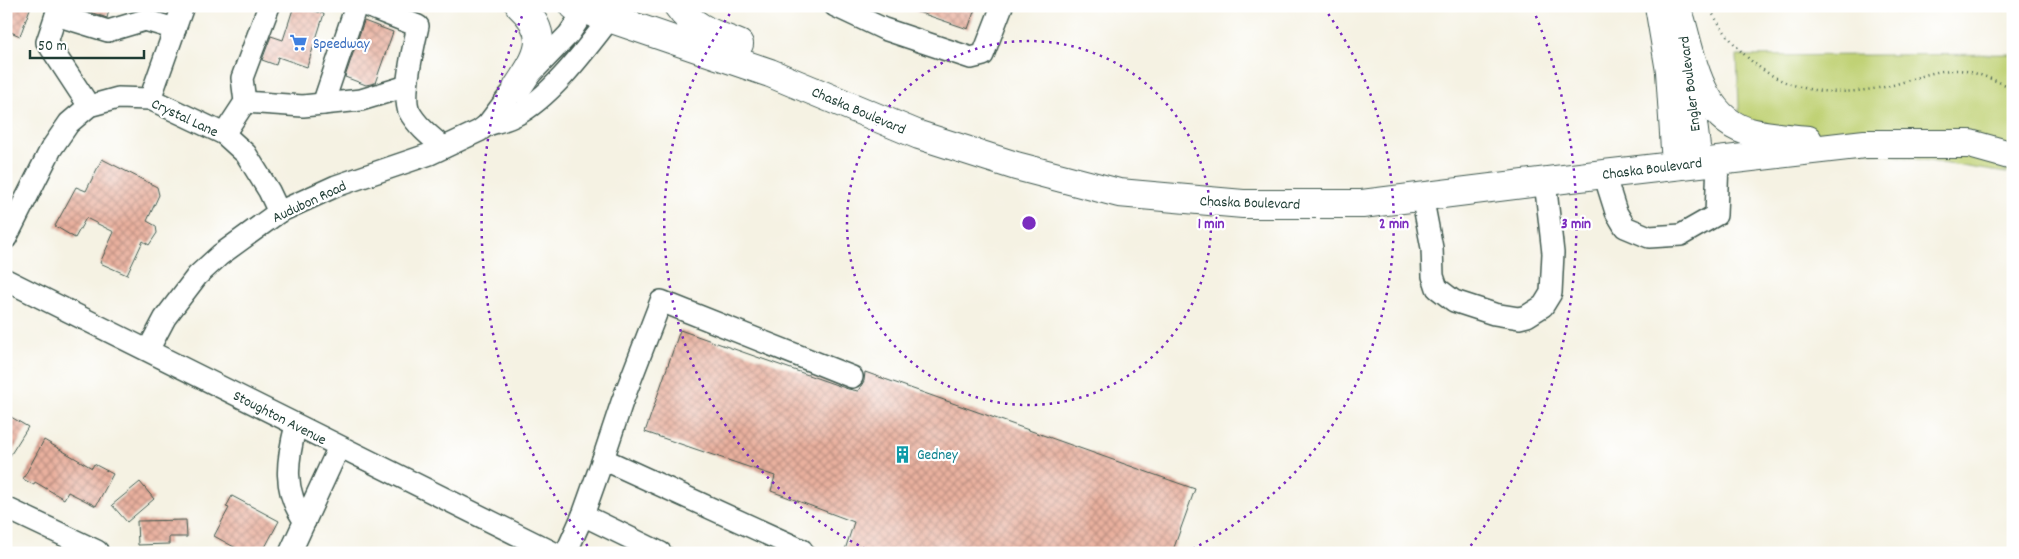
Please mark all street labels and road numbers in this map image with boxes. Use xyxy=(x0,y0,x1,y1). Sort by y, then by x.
street label: Engler Boulevard xyxy=(1674,35,1708,133)
street label: Chaska Boulevard xyxy=(808,82,909,142)
street label: Crystal Lane xyxy=(147,94,222,144)
street label: Chaska Boulevard xyxy=(1601,153,1703,187)
street label: Audubon Road xyxy=(269,176,351,230)
street label: Chaska Boulevard xyxy=(1199,191,1301,217)
street label: Stoughton Avenue xyxy=(228,386,330,452)

